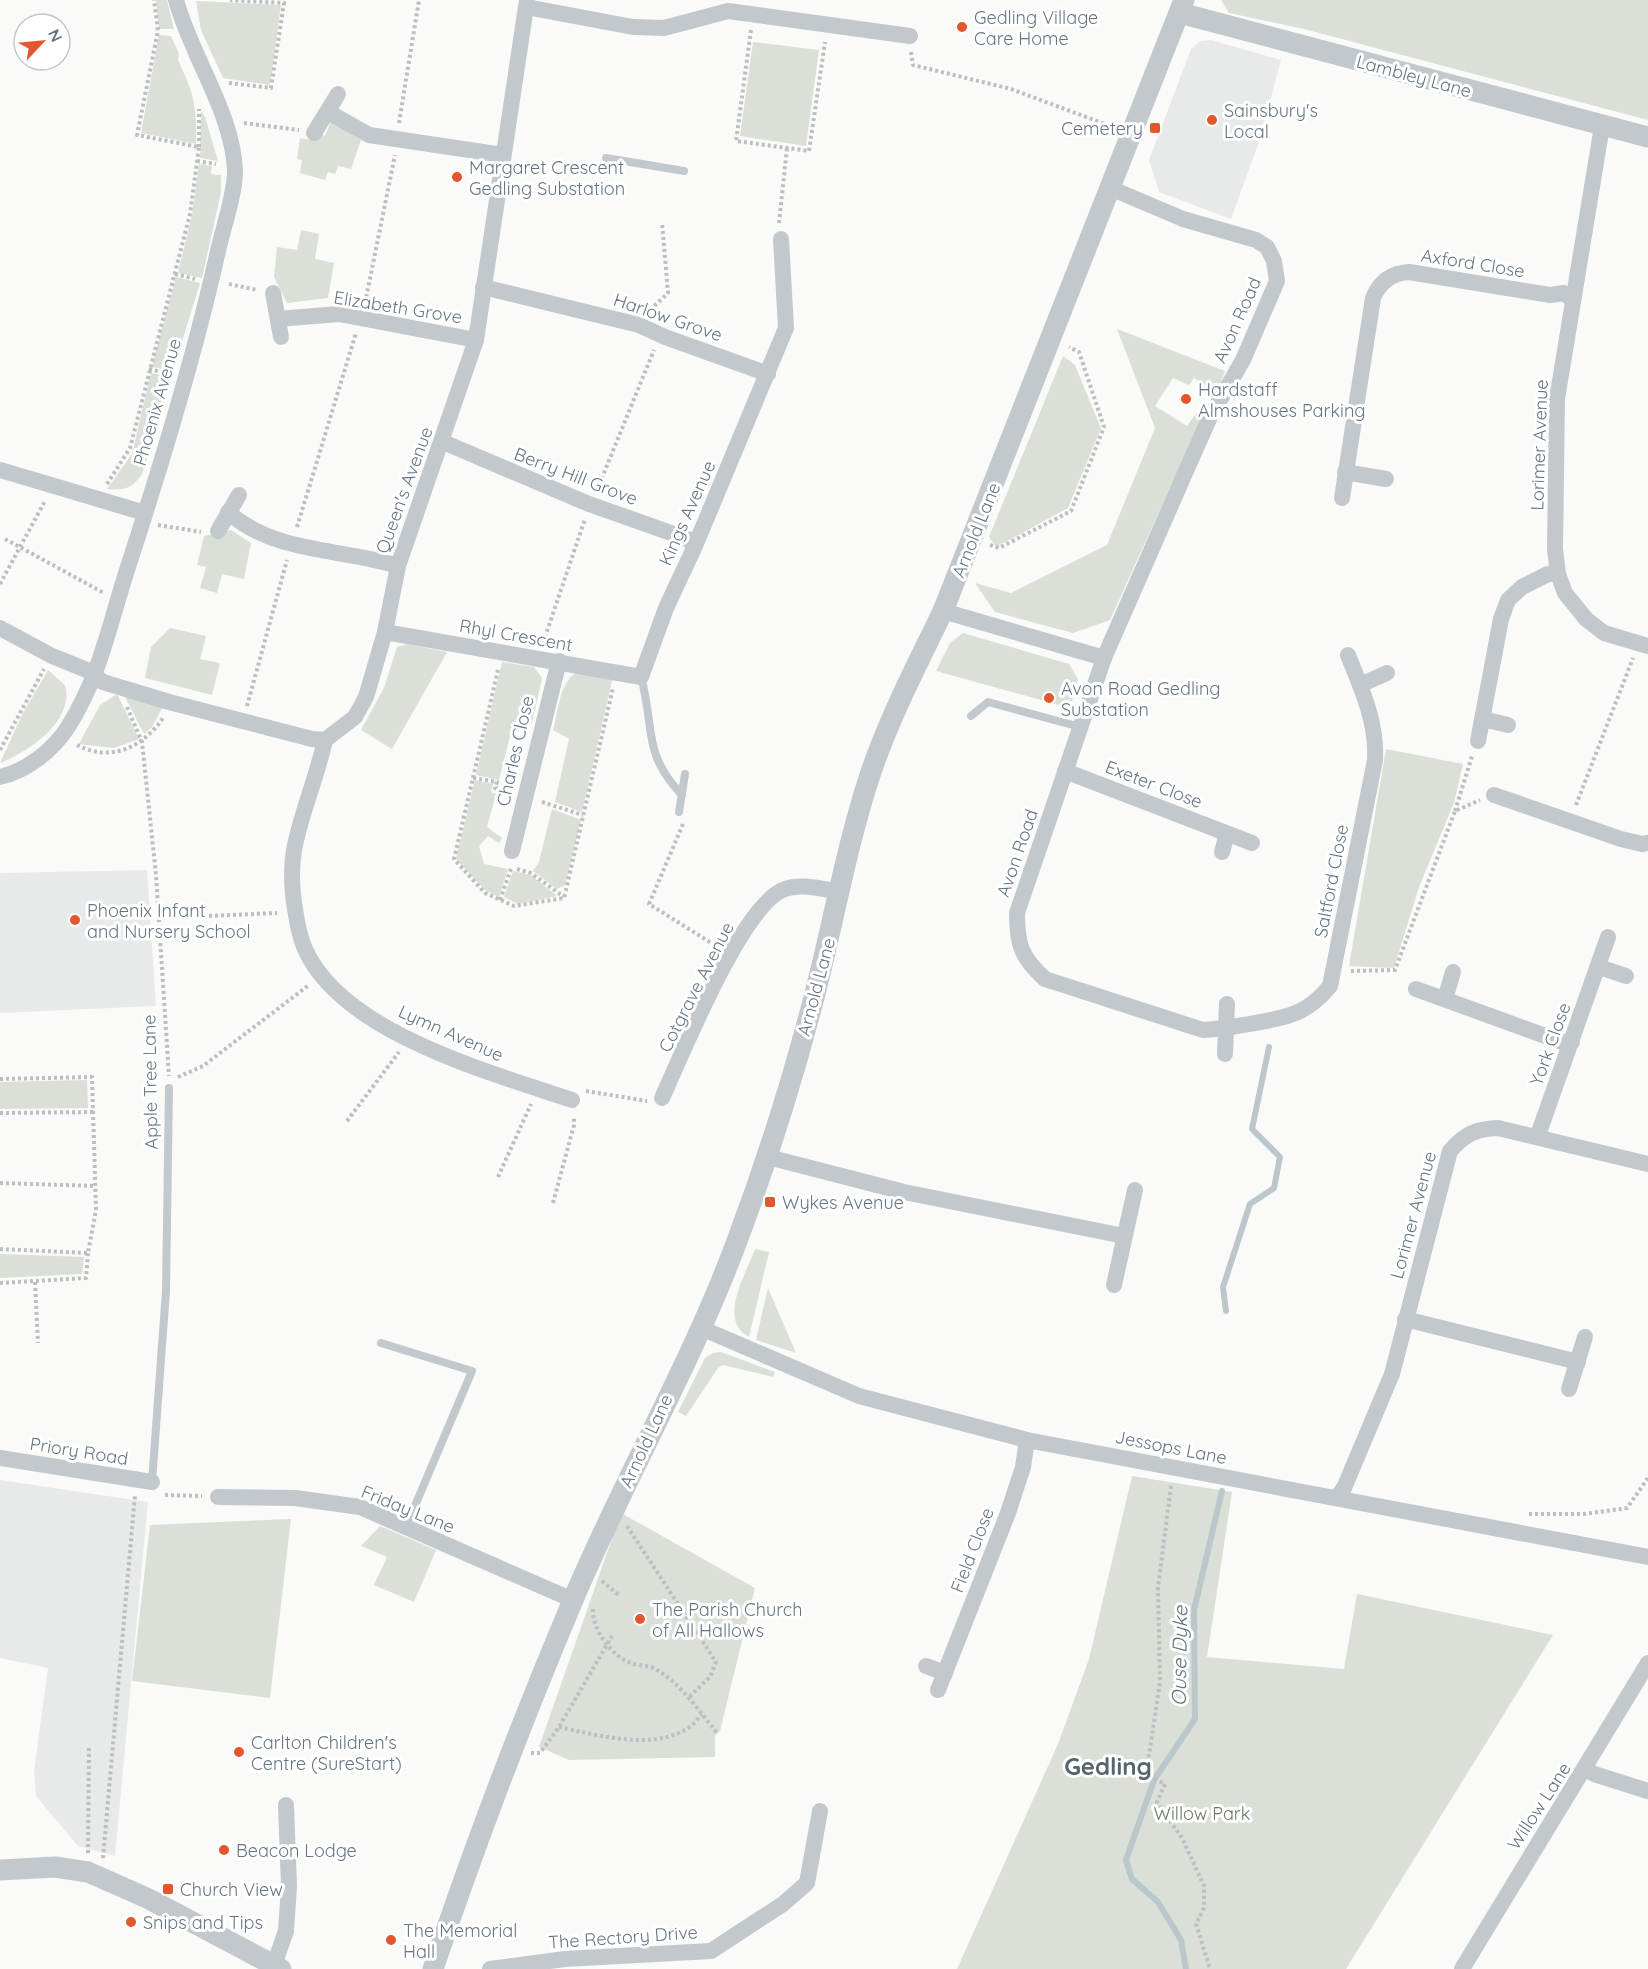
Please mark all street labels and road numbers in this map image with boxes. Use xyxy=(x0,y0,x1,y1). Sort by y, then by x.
street label: Lambley Lane xyxy=(1354,50,1474,102)
street label: Axford Close xyxy=(1420,243,1526,283)
street label: Avon Road xyxy=(1208,274,1266,366)
street label: Elizabeth Grove xyxy=(332,286,464,328)
street label: Harlow Grove xyxy=(611,288,725,346)
street label: Phoenix Avenue xyxy=(128,336,186,468)
street label: Lorimer Avenue xyxy=(1525,379,1553,511)
street label: Queen's Avenue xyxy=(370,423,438,557)
street label: Berry Hill Grove xyxy=(511,442,641,510)
street label: Kings Avenue xyxy=(654,457,720,569)
street label: Arnold Lane xyxy=(946,479,1006,581)
street label: Rhyl Crescent xyxy=(458,614,574,656)
street label: Charles Close xyxy=(491,694,539,808)
street label: Exeter Close xyxy=(1102,755,1206,813)
street label: Avon Road xyxy=(991,806,1043,900)
street label: Saltford Close xyxy=(1309,822,1353,940)
street label: Cotgrave Avenue xyxy=(653,918,739,1056)
street label: Arnold Lane xyxy=(792,935,840,1039)
street label: York Close xyxy=(1524,999,1576,1089)
street label: Lymn Avenue xyxy=(395,1000,507,1066)
street label: Apple Tree Lane xyxy=(137,1014,163,1150)
street label: Lorimer Avenue xyxy=(1385,1149,1441,1281)
street label: Arnold Lane xyxy=(614,1391,678,1491)
street label: Jessops Lane xyxy=(1113,1425,1229,1469)
street label: Priory Road xyxy=(28,1432,130,1470)
street label: Friday Lane xyxy=(358,1480,458,1538)
street label: Field Close xyxy=(945,1504,999,1596)
street label: Willow Lane xyxy=(1502,1758,1576,1854)
street label: The Rectory Drive xyxy=(547,1920,699,1954)

